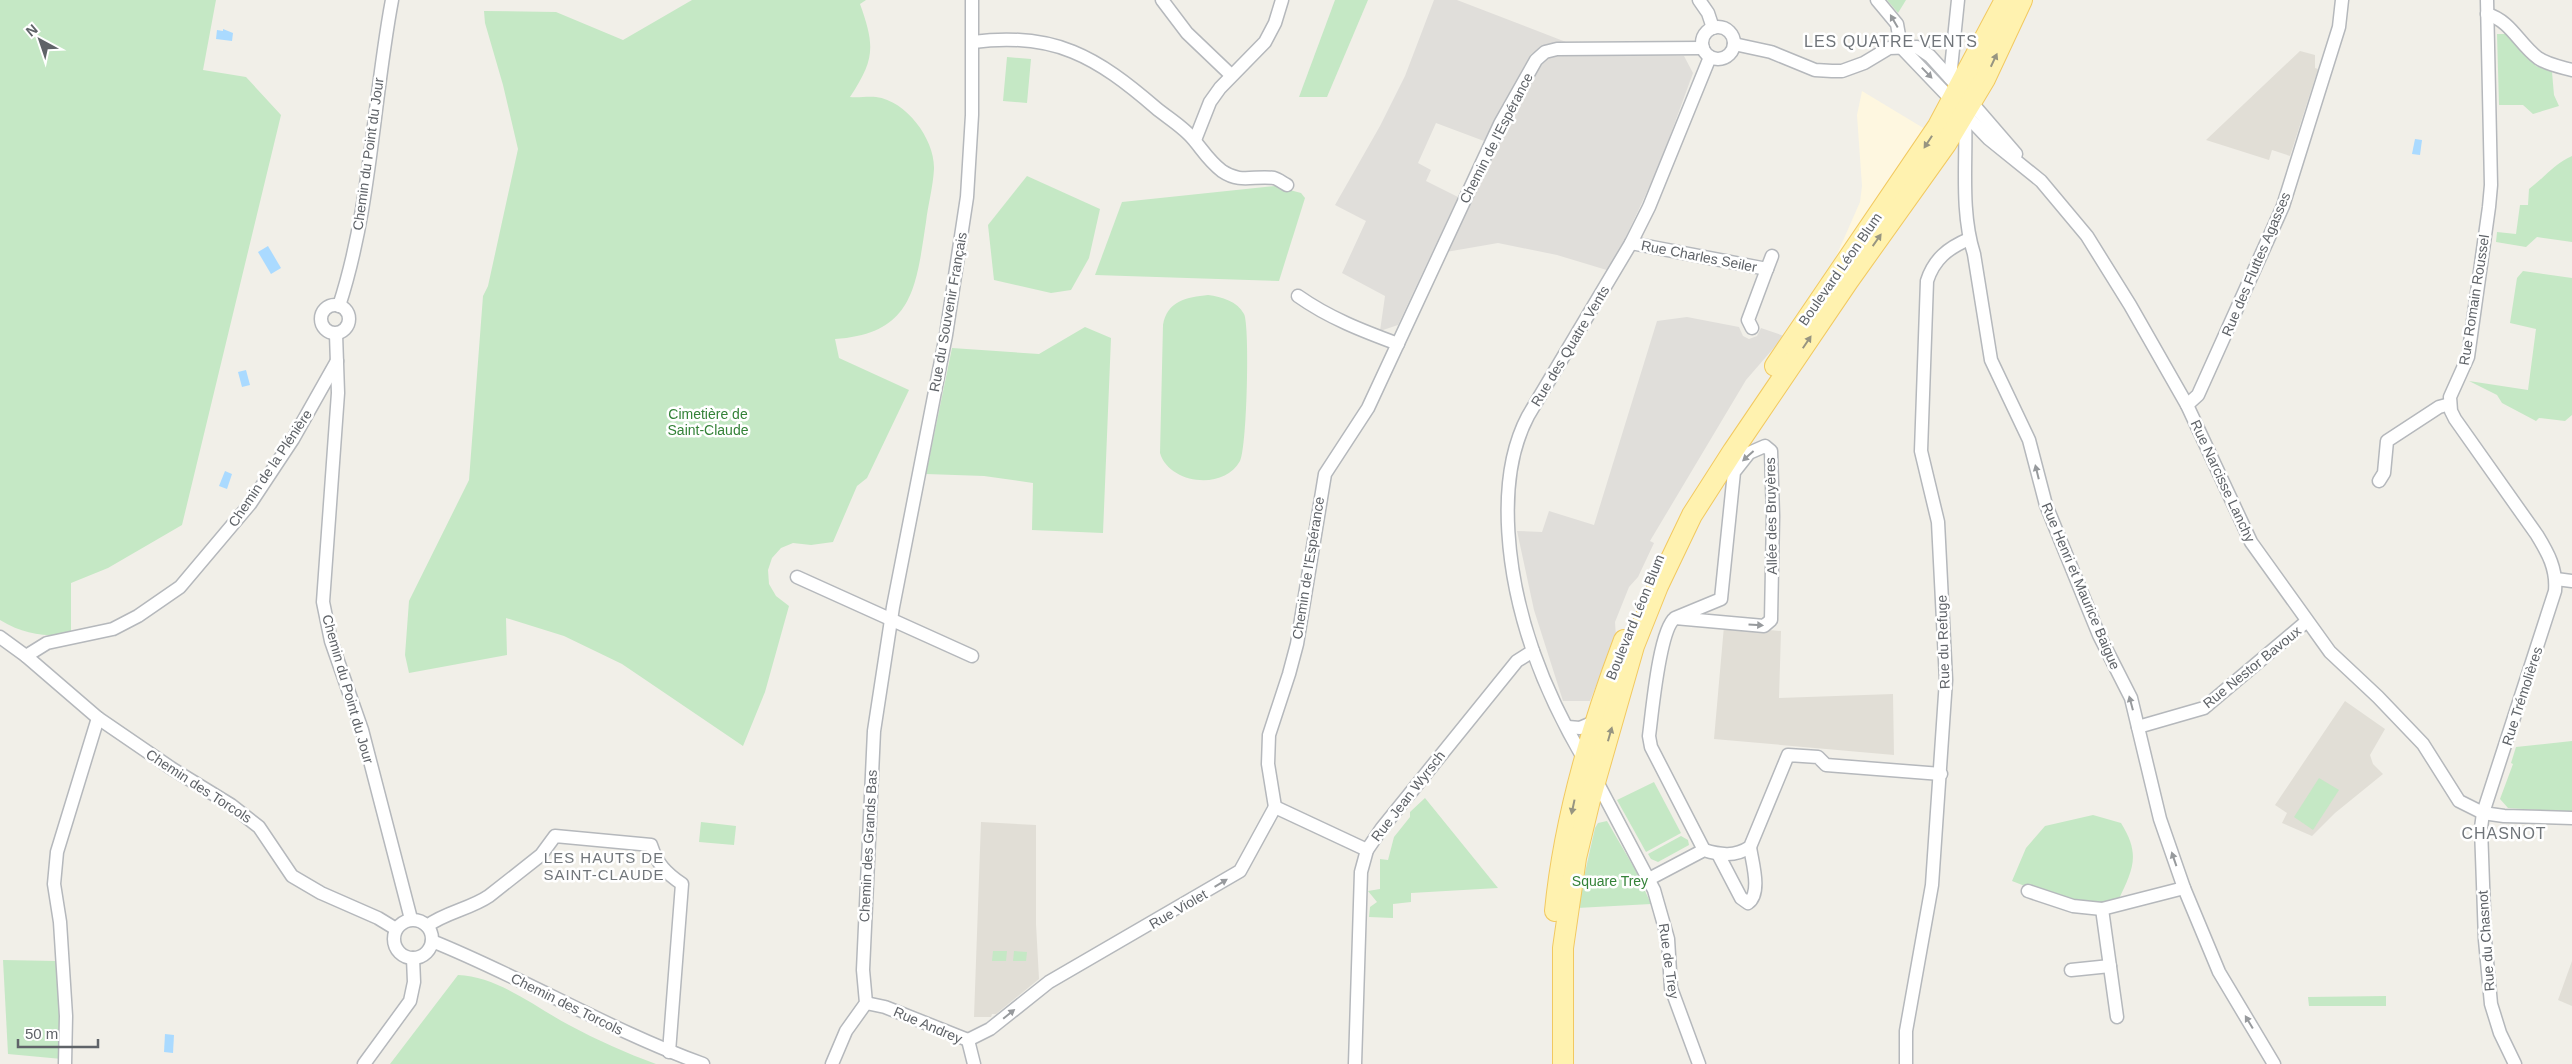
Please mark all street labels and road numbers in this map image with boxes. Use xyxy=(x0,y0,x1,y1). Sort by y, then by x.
street label: Chemin de l'Espérance xyxy=(1456,70,1536,206)
street label: Chemin du Point du Jour xyxy=(349,76,387,231)
street label: Rue des Fluttes Agasses xyxy=(2218,190,2294,338)
street label: Boulevard Léon Blum xyxy=(1795,210,1885,328)
street label: Rue du Souvenir Français xyxy=(926,231,970,393)
street label: Rue Romain Roussel xyxy=(2456,233,2492,367)
street label: Rue Charles Seiler xyxy=(1640,237,1759,275)
street label: Rue des Quatre Vents xyxy=(1528,283,1612,409)
street label: Chemin de la Plénière xyxy=(225,406,315,530)
street label: Rue Narcisse Lanchy xyxy=(2188,417,2258,545)
street label: Allée des Bruyères xyxy=(1762,457,1780,575)
street label: Chemin de l'Espérance xyxy=(1289,495,1327,641)
street label: Rue Henri et Maurice Baigue xyxy=(2039,500,2124,672)
street label: Boulevard Léon Blum xyxy=(1603,552,1667,682)
street label: Rue du Refuge xyxy=(1933,594,1953,689)
street label: Chemin du Point du Jour xyxy=(319,613,377,766)
street label: Rue Nestor Bavoux xyxy=(2200,623,2304,711)
street label: Rue Trémolières xyxy=(2499,645,2545,747)
street label: Chemin des Torcols xyxy=(143,746,255,826)
street label: Rue Jean Wyrsch xyxy=(1368,748,1448,844)
street label: Chemin des Grands Bas xyxy=(856,769,880,923)
street label: Rue Violet xyxy=(1146,886,1210,932)
street label: Rue du Chasnot xyxy=(2474,890,2498,992)
street label: Rue de Trey xyxy=(1656,922,1682,1000)
street label: Chemin des Torcols xyxy=(508,970,626,1038)
street label: Rue Andrey xyxy=(891,1003,965,1047)

